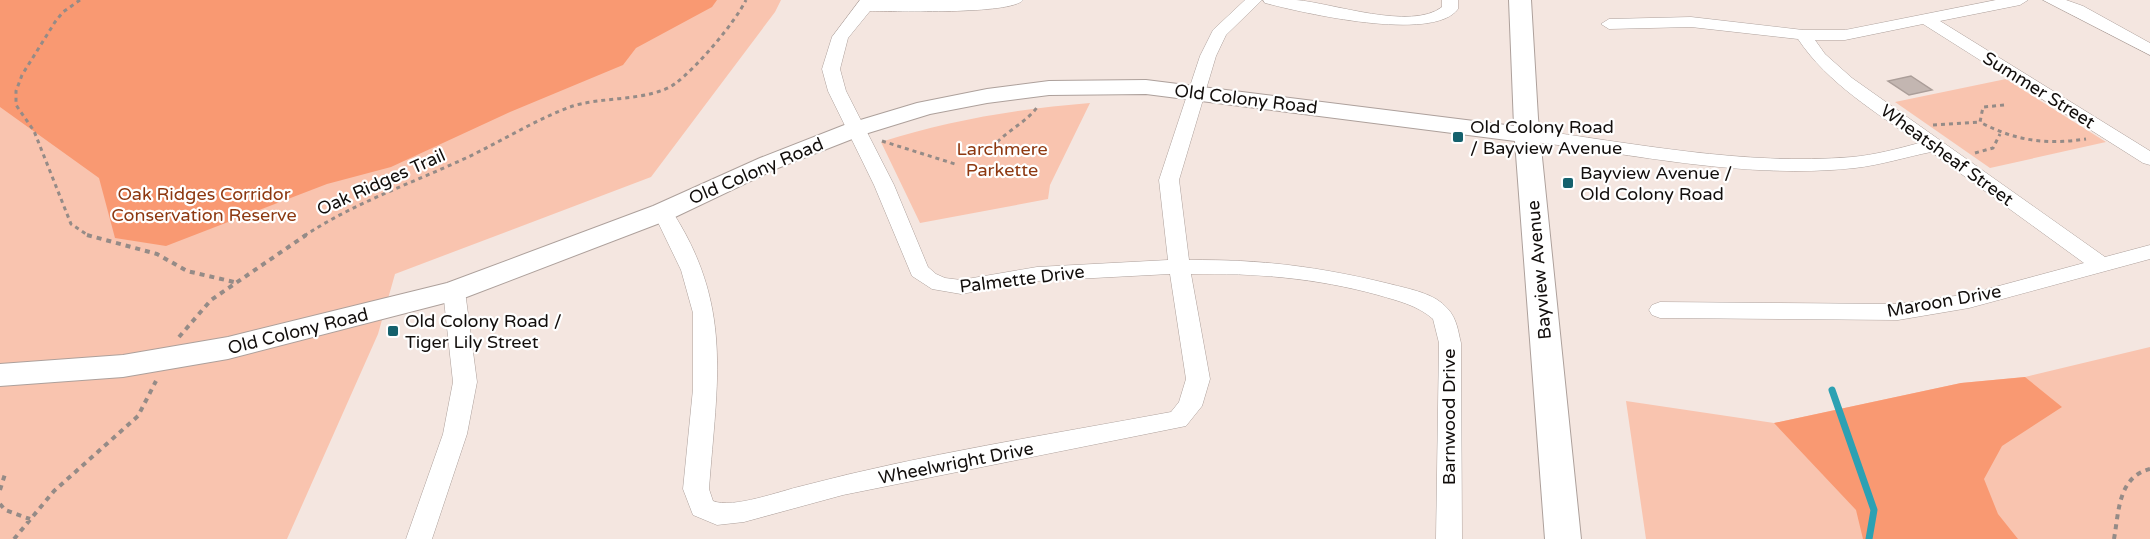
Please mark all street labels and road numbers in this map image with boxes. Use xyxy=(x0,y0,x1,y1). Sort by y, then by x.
street label: Summer Street xyxy=(1979,47,2099,133)
street label: Old Colony Road xyxy=(1173,79,1319,119)
street label: Wheatsheaf Street xyxy=(1876,99,2018,211)
street label: Old Colony Road xyxy=(685,133,827,209)
street label: Oak Ridges Trail xyxy=(313,144,449,220)
street label: Bayview Avenue xyxy=(1522,200,1556,340)
street label: Palmette Drive xyxy=(958,260,1086,298)
street label: Maroon Drive xyxy=(1885,280,2003,322)
street label: Old Colony Road xyxy=(226,303,370,359)
street label: Barnwood Drive xyxy=(1438,349,1460,485)
street label: Wheelwright Drive xyxy=(877,437,1035,489)

